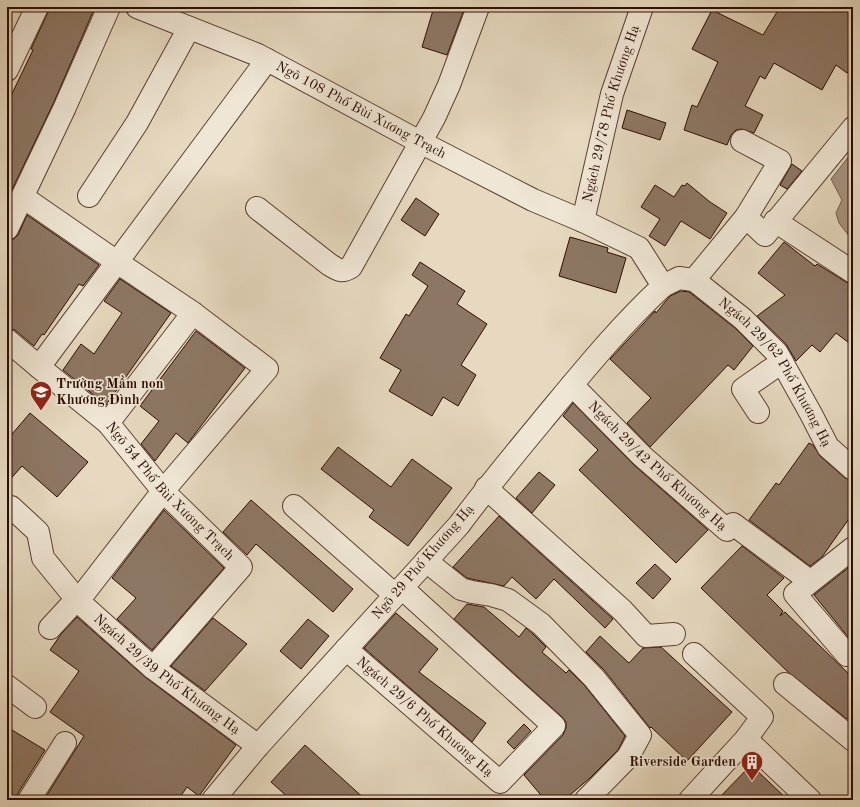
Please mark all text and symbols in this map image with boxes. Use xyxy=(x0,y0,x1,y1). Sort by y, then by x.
street label: Ngách 29/78 Phố Khương Hạ xyxy=(580,23,642,204)
street label: Ngõ 108 Phố Bùi Xương Trạch xyxy=(274,59,449,161)
street label: Ngách 29/62 Phố Khương Hạ xyxy=(716,295,834,449)
place label: Trường Mầm non Khương Đình xyxy=(56,375,164,407)
school or university icon: Trường Mầm non Khương Đình xyxy=(28,379,54,412)
street label: Ngách 29/42 Phố Khương Hạ xyxy=(585,399,730,534)
street label: Ngõ 54 Phố Bùi Xương Trạch xyxy=(103,419,237,563)
street label: Ngõ 29 Phố Khương Hạ xyxy=(369,501,477,622)
street label: Ngách 29/39 Phố Khương Hạ xyxy=(91,612,243,737)
street label: Ngách 29/6 Phố Khương Hạ xyxy=(354,654,496,780)
building icon: Riverside Garden xyxy=(739,749,765,782)
place label: Riverside Garden xyxy=(629,755,736,769)

